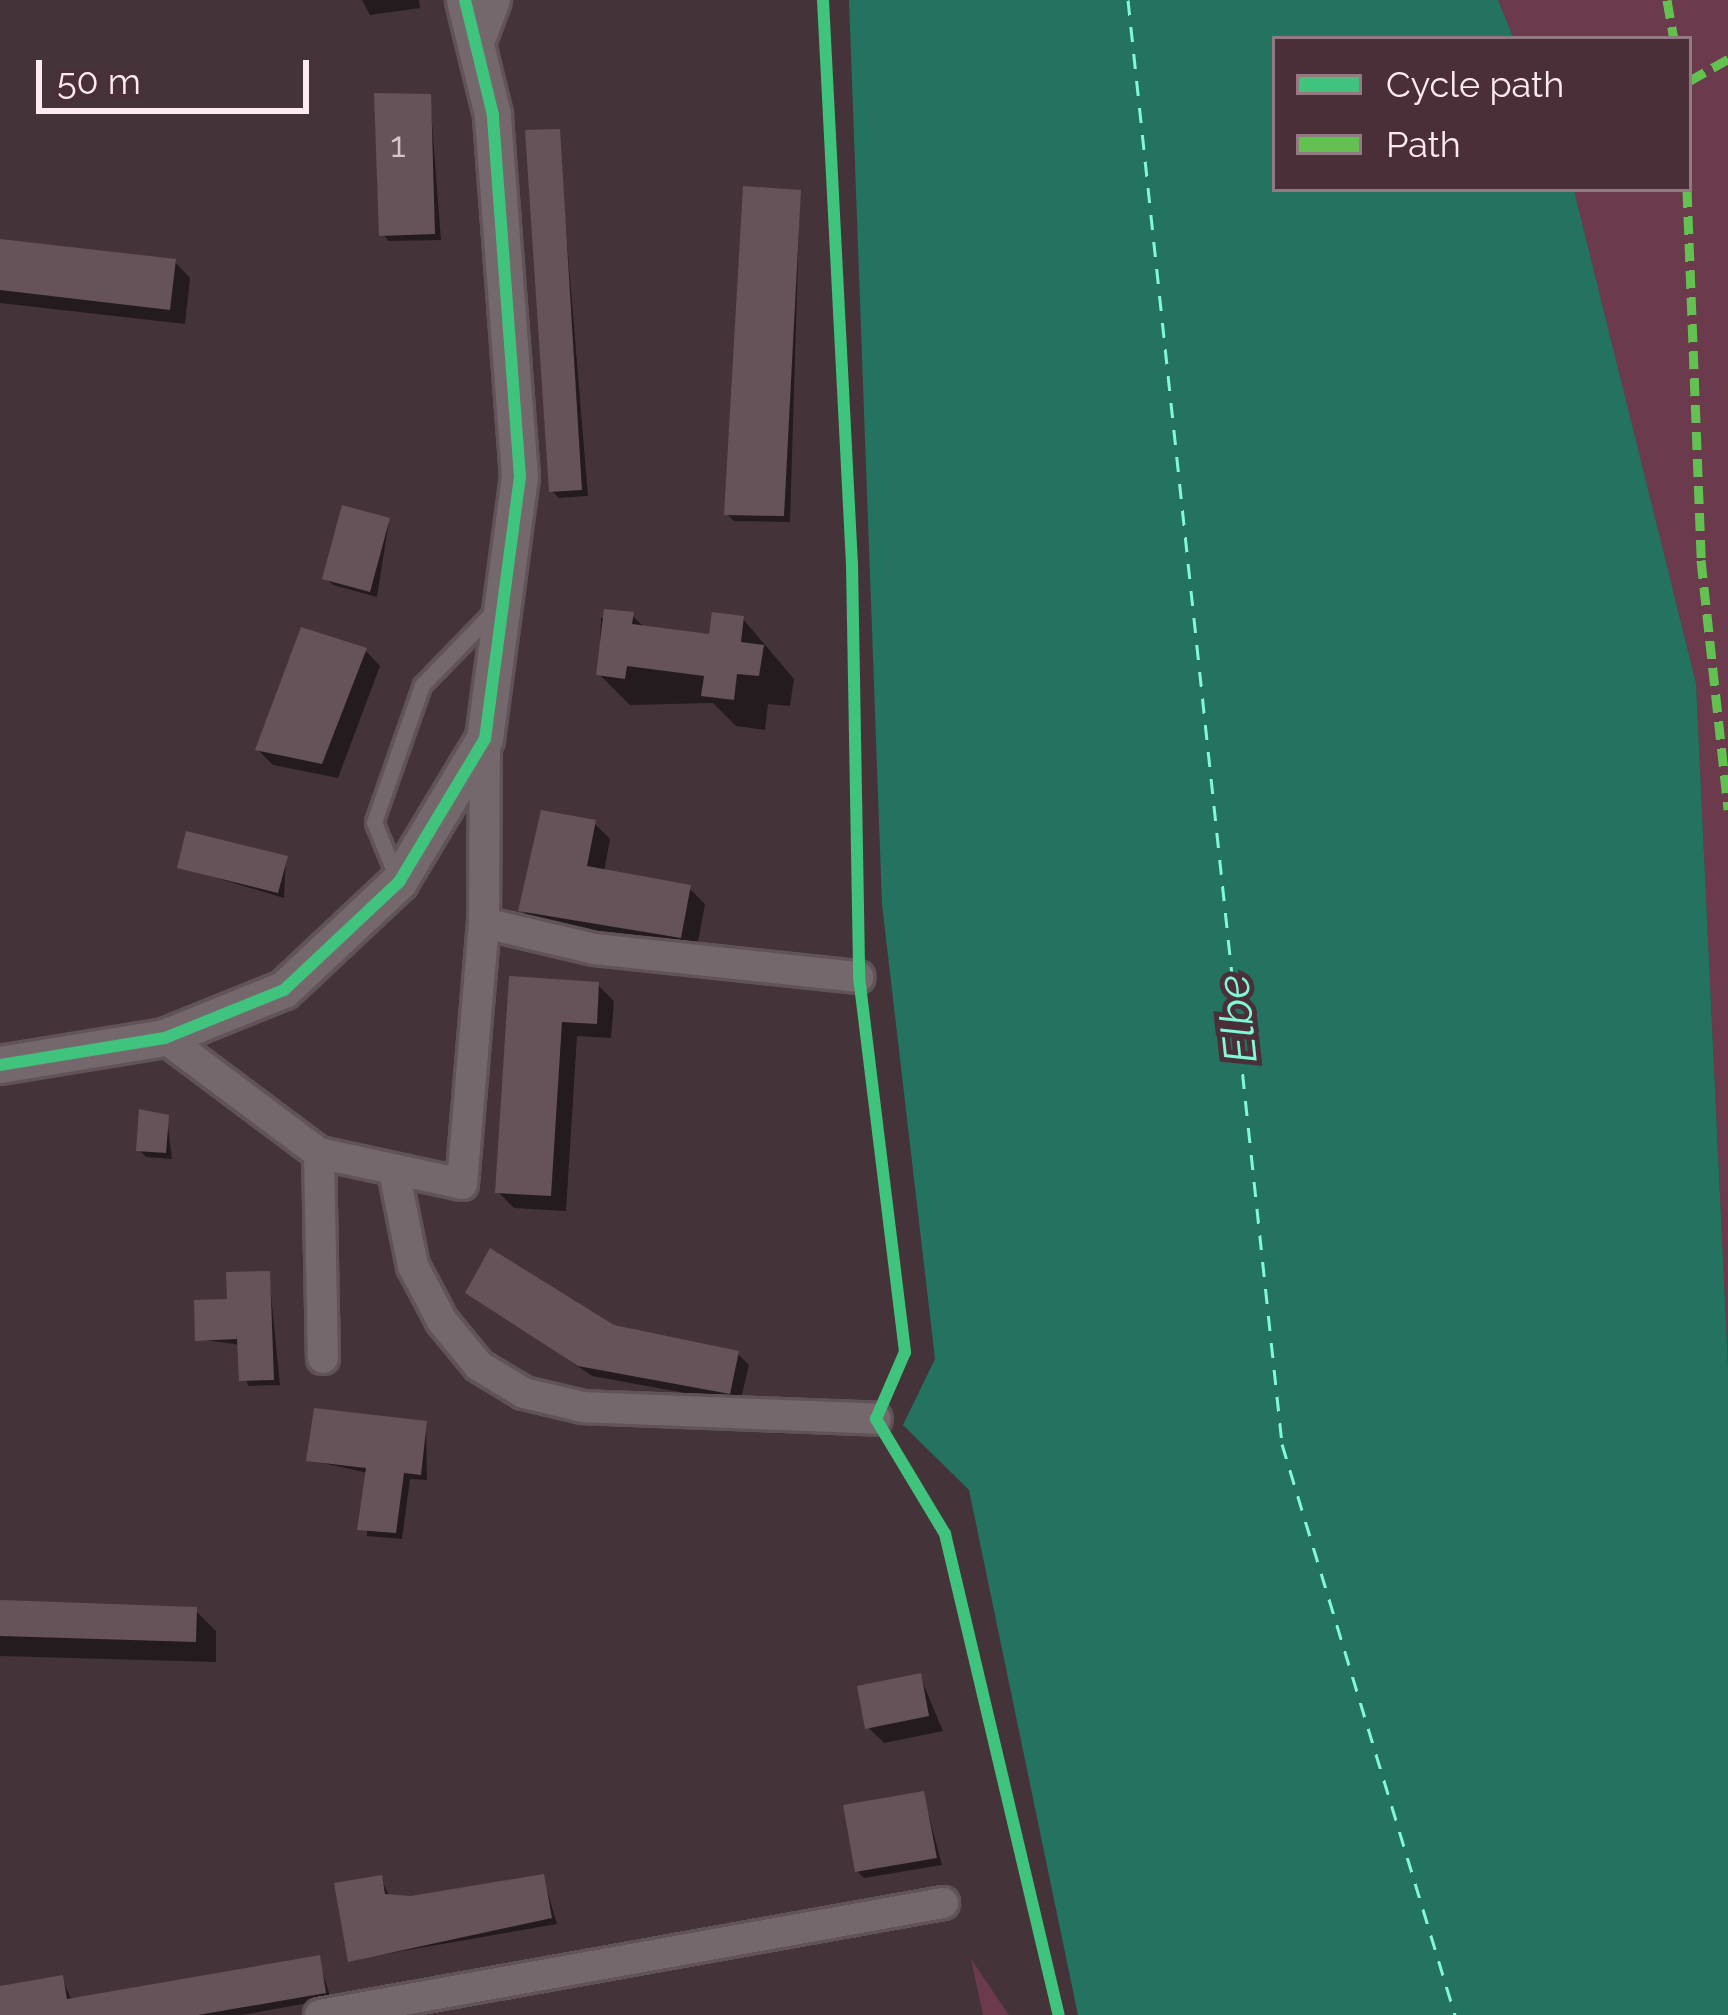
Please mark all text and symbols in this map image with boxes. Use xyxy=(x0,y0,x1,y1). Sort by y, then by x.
scale bar xyxy=(42,36,315,110)
legend xyxy=(1272,36,1692,192)
text: 50 m xyxy=(57,60,141,102)
text: Cycle path xyxy=(1386,63,1564,105)
house number: 1 xyxy=(390,123,406,167)
text: Path xyxy=(1386,123,1461,165)
water label: Elbe xyxy=(1206,972,1268,1066)

